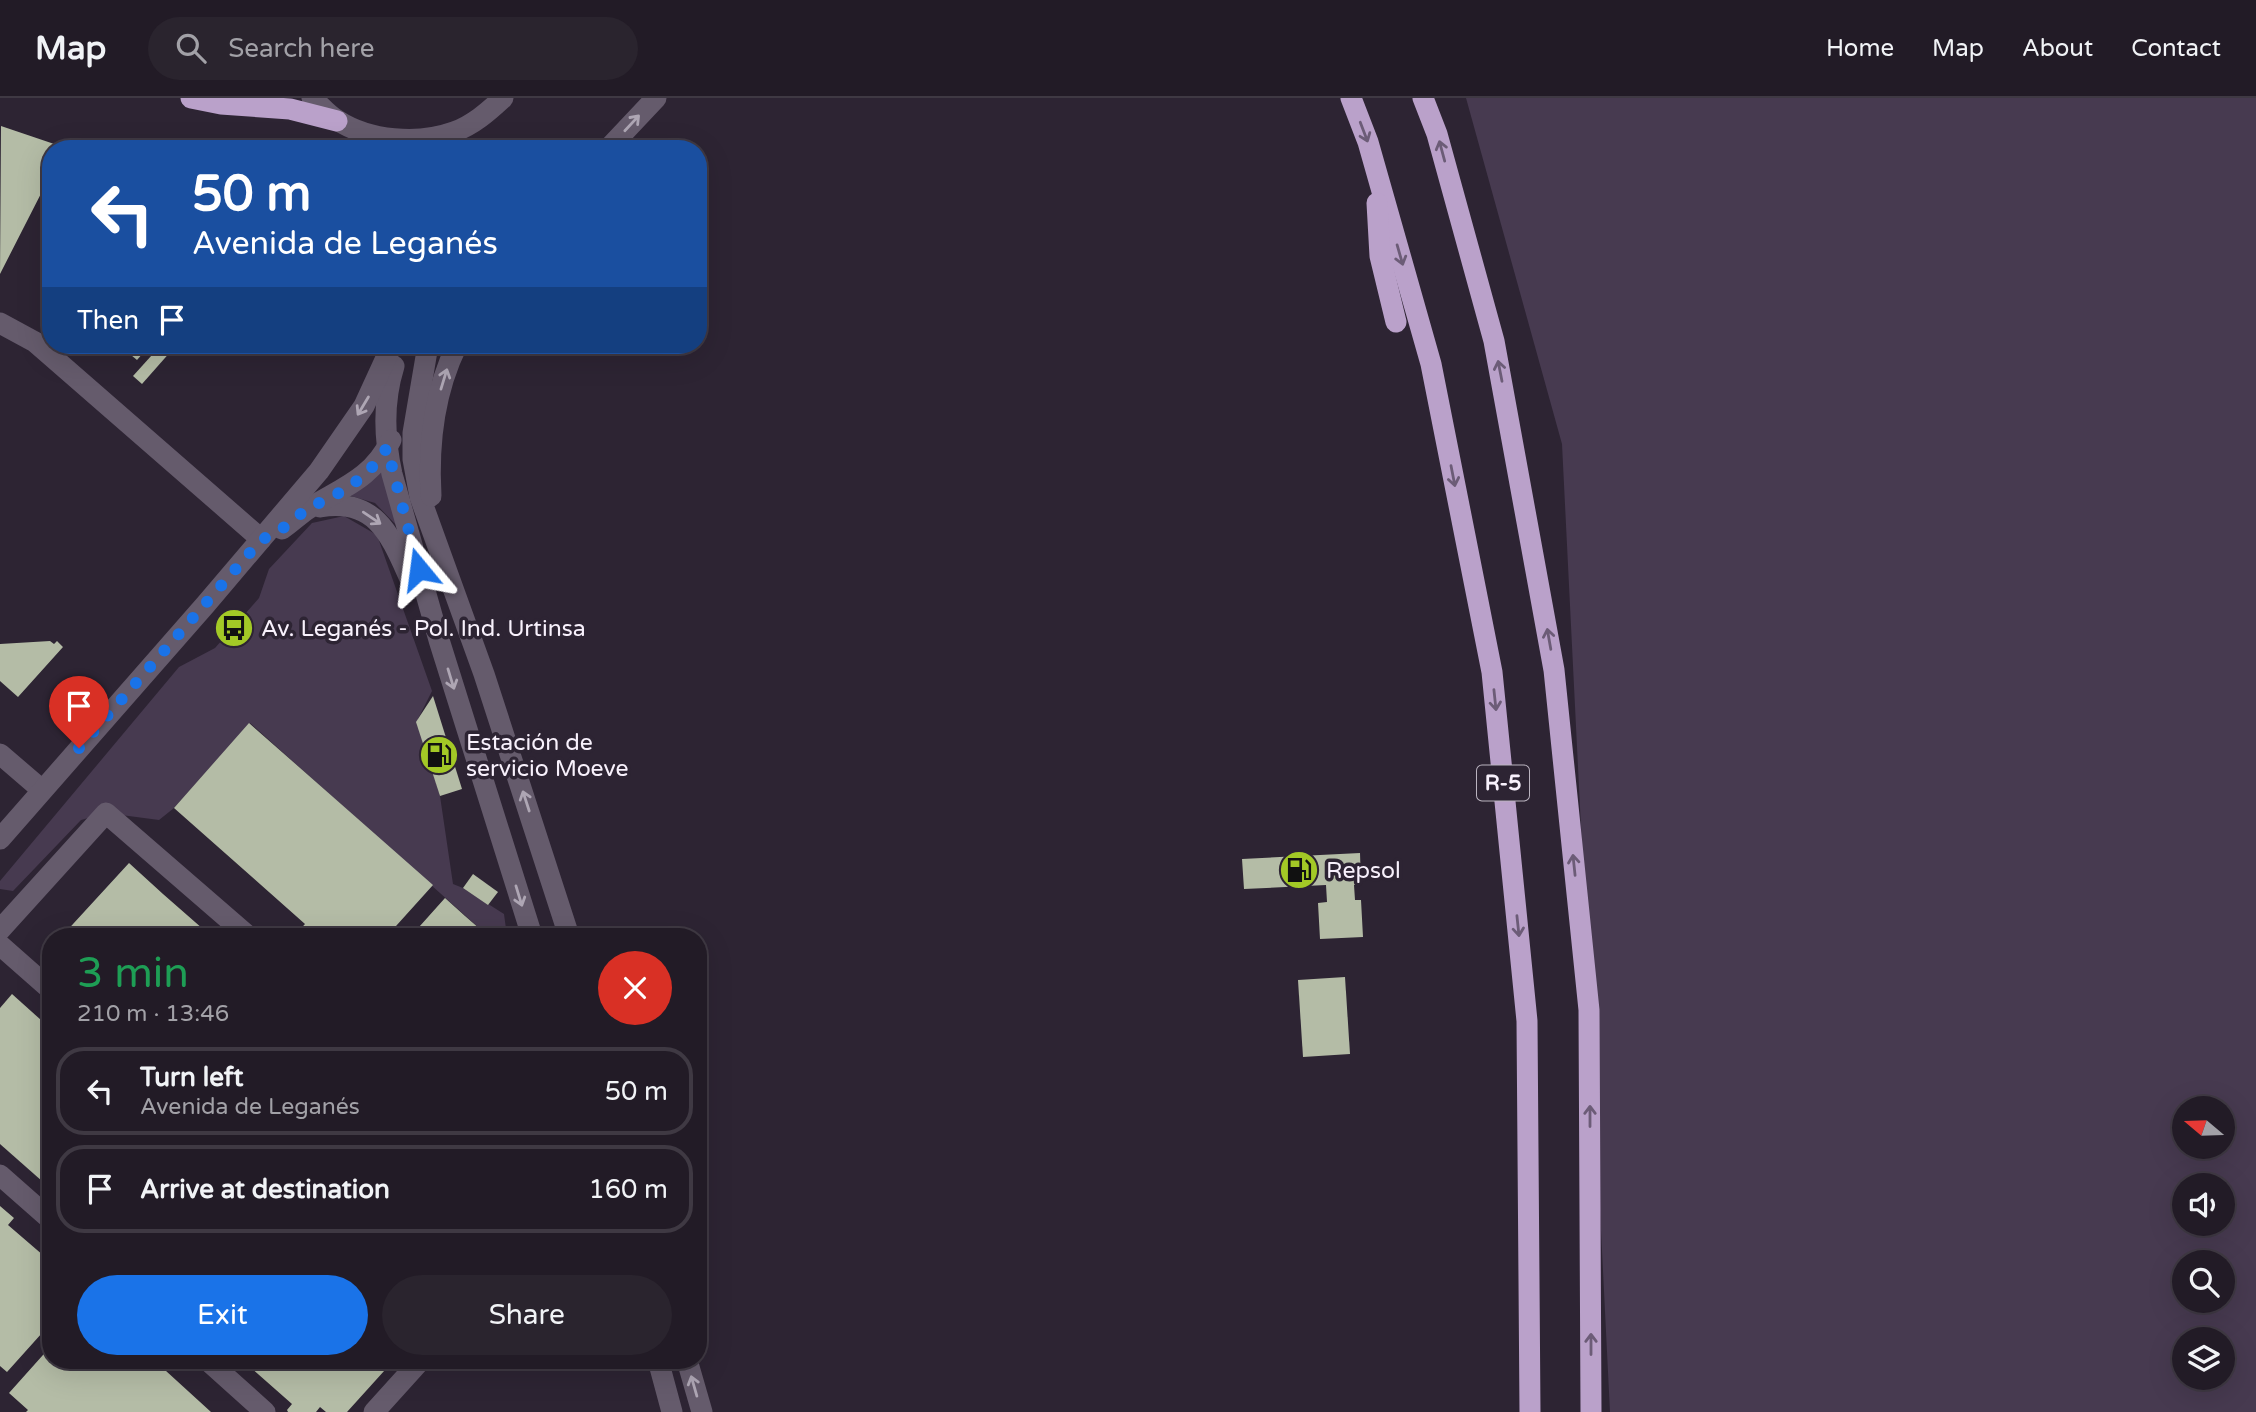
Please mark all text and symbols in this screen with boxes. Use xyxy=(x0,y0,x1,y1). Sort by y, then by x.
search box xyxy=(148,17,638,80)
text: Map xyxy=(35,29,106,68)
icon: search xyxy=(172,29,210,67)
text: Search here xyxy=(228,33,374,64)
text: Home xyxy=(1826,34,1894,63)
text: Map xyxy=(1932,34,1984,63)
text: About xyxy=(2022,34,2093,63)
text: Contact xyxy=(2131,34,2221,63)
one-way arrow xyxy=(623,115,640,132)
one-way arrow xyxy=(1358,120,1371,142)
one-way arrow xyxy=(1435,140,1448,162)
text: 50 m xyxy=(192,165,311,224)
icon: left xyxy=(77,168,168,259)
text: Avenida de Leganés xyxy=(192,225,498,263)
one-way arrow xyxy=(1395,244,1408,266)
icon: arrive xyxy=(153,301,191,339)
text: Then xyxy=(77,305,139,336)
one-way arrow xyxy=(1492,360,1506,383)
one-way arrow xyxy=(439,368,452,390)
one-way arrow xyxy=(356,396,370,416)
one-way arrow xyxy=(1447,465,1461,487)
one-way arrow xyxy=(362,510,381,525)
position arrow xyxy=(382,532,456,606)
bus stop icon: Av. Leganés - Pol. Ind. Urtinsa xyxy=(213,607,255,649)
place label: Av. Leganés - Pol. Ind. Urtinsa xyxy=(261,615,586,643)
one-way arrow xyxy=(1541,628,1555,651)
one-way arrow xyxy=(446,668,459,690)
pin xyxy=(49,676,109,748)
icon: arrive xyxy=(60,687,98,725)
one-way arrow xyxy=(1488,688,1501,711)
place label: Estación de servicio Moeve xyxy=(466,729,629,783)
fuel station icon: Estación de servicio Moeve xyxy=(418,734,460,776)
road number: R-5 xyxy=(1477,766,1529,800)
one-way arrow xyxy=(519,790,532,812)
fuel station icon: Repsol xyxy=(1278,849,1320,891)
one-way arrow xyxy=(1568,854,1581,877)
place label: Repsol xyxy=(1326,857,1401,885)
one-way arrow xyxy=(514,885,527,907)
one-way arrow xyxy=(1511,915,1524,937)
text: 3 min xyxy=(77,948,189,999)
button: close xyxy=(598,951,672,1025)
text: 210 m · 13:46 xyxy=(77,1000,229,1028)
text: Turn left xyxy=(140,1062,243,1093)
icon: left xyxy=(81,1072,119,1110)
text: 50 m xyxy=(605,1076,668,1107)
text: Avenida de Leganés xyxy=(140,1093,360,1121)
north arrow xyxy=(2172,1096,2235,1158)
map controls xyxy=(2172,1096,2235,1390)
one-way arrow xyxy=(1583,1105,1597,1128)
icon: arrive xyxy=(81,1170,119,1208)
button: sound xyxy=(2172,1173,2235,1236)
text: Arrive at destination xyxy=(140,1174,390,1205)
text: 160 m xyxy=(588,1174,668,1205)
button: search xyxy=(2172,1250,2235,1313)
button: Exit xyxy=(77,1275,368,1355)
button: Share xyxy=(382,1275,672,1355)
button: layers xyxy=(2172,1327,2235,1390)
one-way arrow xyxy=(1584,1333,1598,1356)
one-way arrow xyxy=(687,1375,700,1398)

